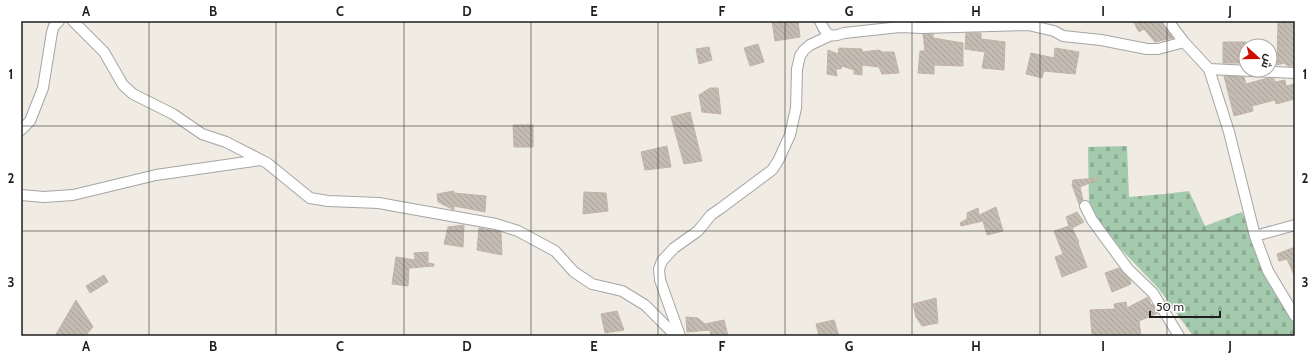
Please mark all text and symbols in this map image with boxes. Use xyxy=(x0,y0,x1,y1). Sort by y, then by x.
text: A xyxy=(82,3,91,19)
text: B xyxy=(209,3,217,19)
text: C xyxy=(336,3,344,19)
text: D xyxy=(462,3,472,19)
text: E xyxy=(590,3,598,19)
text: F xyxy=(719,3,726,19)
text: G xyxy=(845,3,854,19)
text: H xyxy=(971,3,981,19)
text: I xyxy=(1101,3,1105,19)
text: J xyxy=(1227,3,1232,19)
north arrow xyxy=(1238,38,1278,78)
text: ش xyxy=(1258,52,1276,71)
text: 1 xyxy=(9,66,13,82)
text: 1 xyxy=(1303,66,1307,82)
text: 2 xyxy=(8,170,15,186)
text: 2 xyxy=(1302,170,1309,186)
text: 3 xyxy=(7,274,15,290)
text: 3 xyxy=(1301,274,1309,290)
scale bar xyxy=(1150,293,1220,319)
text: 50 m xyxy=(1156,299,1184,314)
text: A xyxy=(82,338,91,354)
text: B xyxy=(209,338,217,354)
text: C xyxy=(336,338,344,354)
text: D xyxy=(462,338,472,354)
text: E xyxy=(590,338,598,354)
text: F xyxy=(719,338,726,354)
text: G xyxy=(845,338,854,354)
text: H xyxy=(971,338,981,354)
text: I xyxy=(1101,338,1105,354)
text: J xyxy=(1227,338,1232,354)

